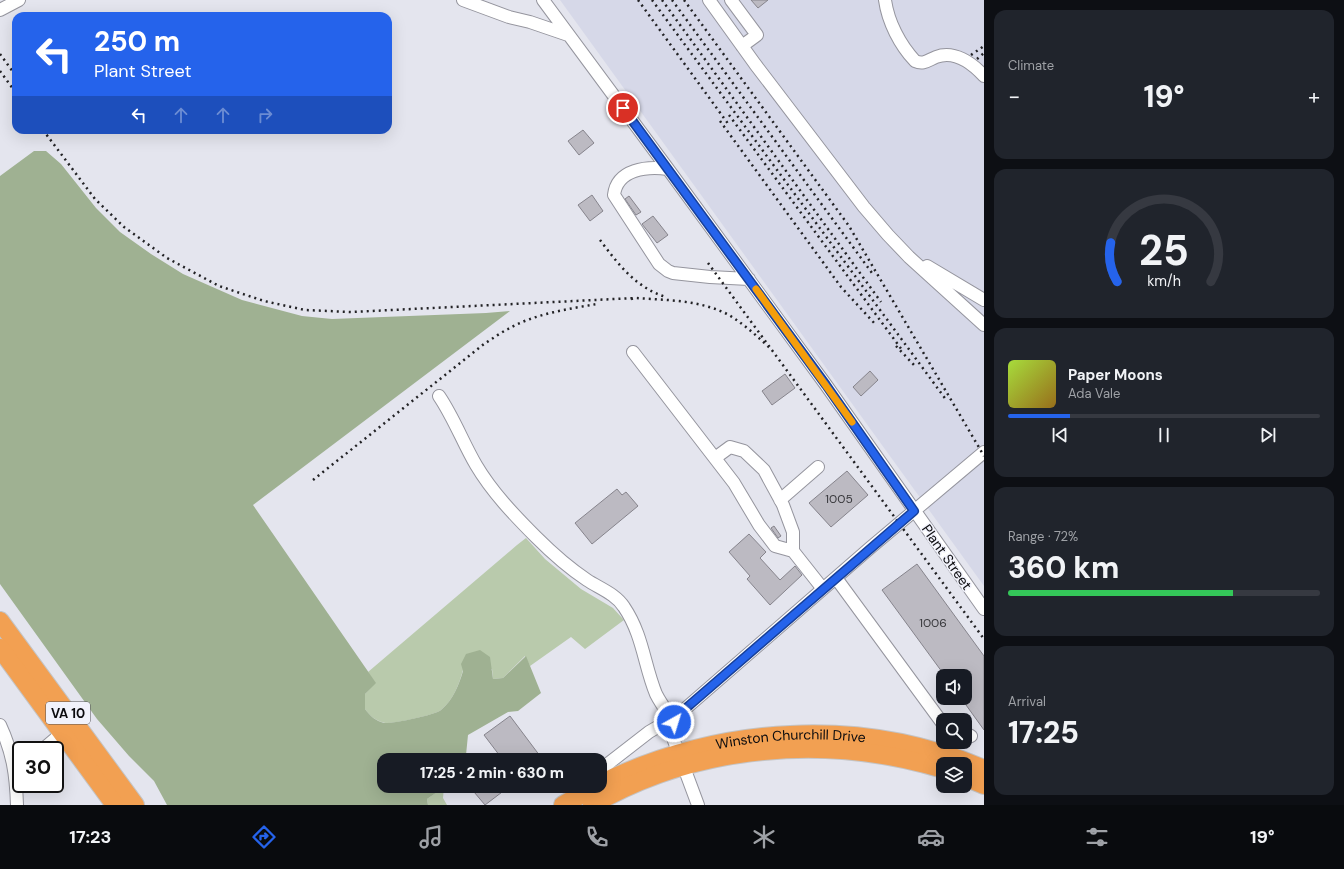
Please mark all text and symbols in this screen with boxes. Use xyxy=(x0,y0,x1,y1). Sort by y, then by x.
text: 250 m xyxy=(94,23,180,60)
icon: left xyxy=(28,28,80,80)
text: Climate xyxy=(1008,57,1054,74)
text: Plant Street xyxy=(94,59,191,83)
text: 19° xyxy=(1143,77,1185,116)
text: − xyxy=(1008,82,1020,111)
text: + xyxy=(1308,82,1320,111)
pin xyxy=(606,91,640,125)
icon: arrive xyxy=(612,97,634,119)
icon: left xyxy=(128,104,150,126)
icon: ahead xyxy=(170,104,192,126)
icon: ahead xyxy=(212,104,234,126)
icon: right xyxy=(254,104,276,126)
text: 25 xyxy=(1139,223,1189,277)
text: km/h xyxy=(1147,271,1181,289)
text: Paper Moons xyxy=(1068,365,1163,385)
text: Ada Vale xyxy=(1068,385,1120,402)
icon: previous xyxy=(1049,424,1071,446)
icon: pause xyxy=(1153,424,1175,446)
icon: next xyxy=(1257,424,1279,446)
house number: 1005 xyxy=(825,491,853,507)
street label: Plant Street xyxy=(918,521,976,593)
text: Range · 72% xyxy=(1008,528,1078,545)
text: 360 km xyxy=(1008,548,1119,587)
house number: 1006 xyxy=(919,615,947,631)
map controls xyxy=(936,669,972,793)
button: sound xyxy=(936,669,972,705)
text: Arrival xyxy=(1008,693,1046,710)
position arrow xyxy=(653,701,695,743)
road number: VA 10 xyxy=(46,702,90,724)
button: search xyxy=(936,713,972,749)
text: 17:25 xyxy=(1008,713,1079,752)
street label: Winston Churchill Drive xyxy=(714,725,867,753)
speed limit sign: 30 xyxy=(12,741,64,793)
button: layers xyxy=(936,757,972,793)
text: 17:25 · 2 min · 630 m xyxy=(420,763,564,783)
icon: directions xyxy=(250,823,278,851)
icon: music xyxy=(417,823,445,851)
icon: phone xyxy=(583,823,611,851)
icon: climate xyxy=(750,823,778,851)
icon: car xyxy=(917,823,945,851)
icon: filters xyxy=(1083,823,1111,851)
text: 17:23 xyxy=(69,825,111,849)
text: 19° xyxy=(1250,825,1275,849)

